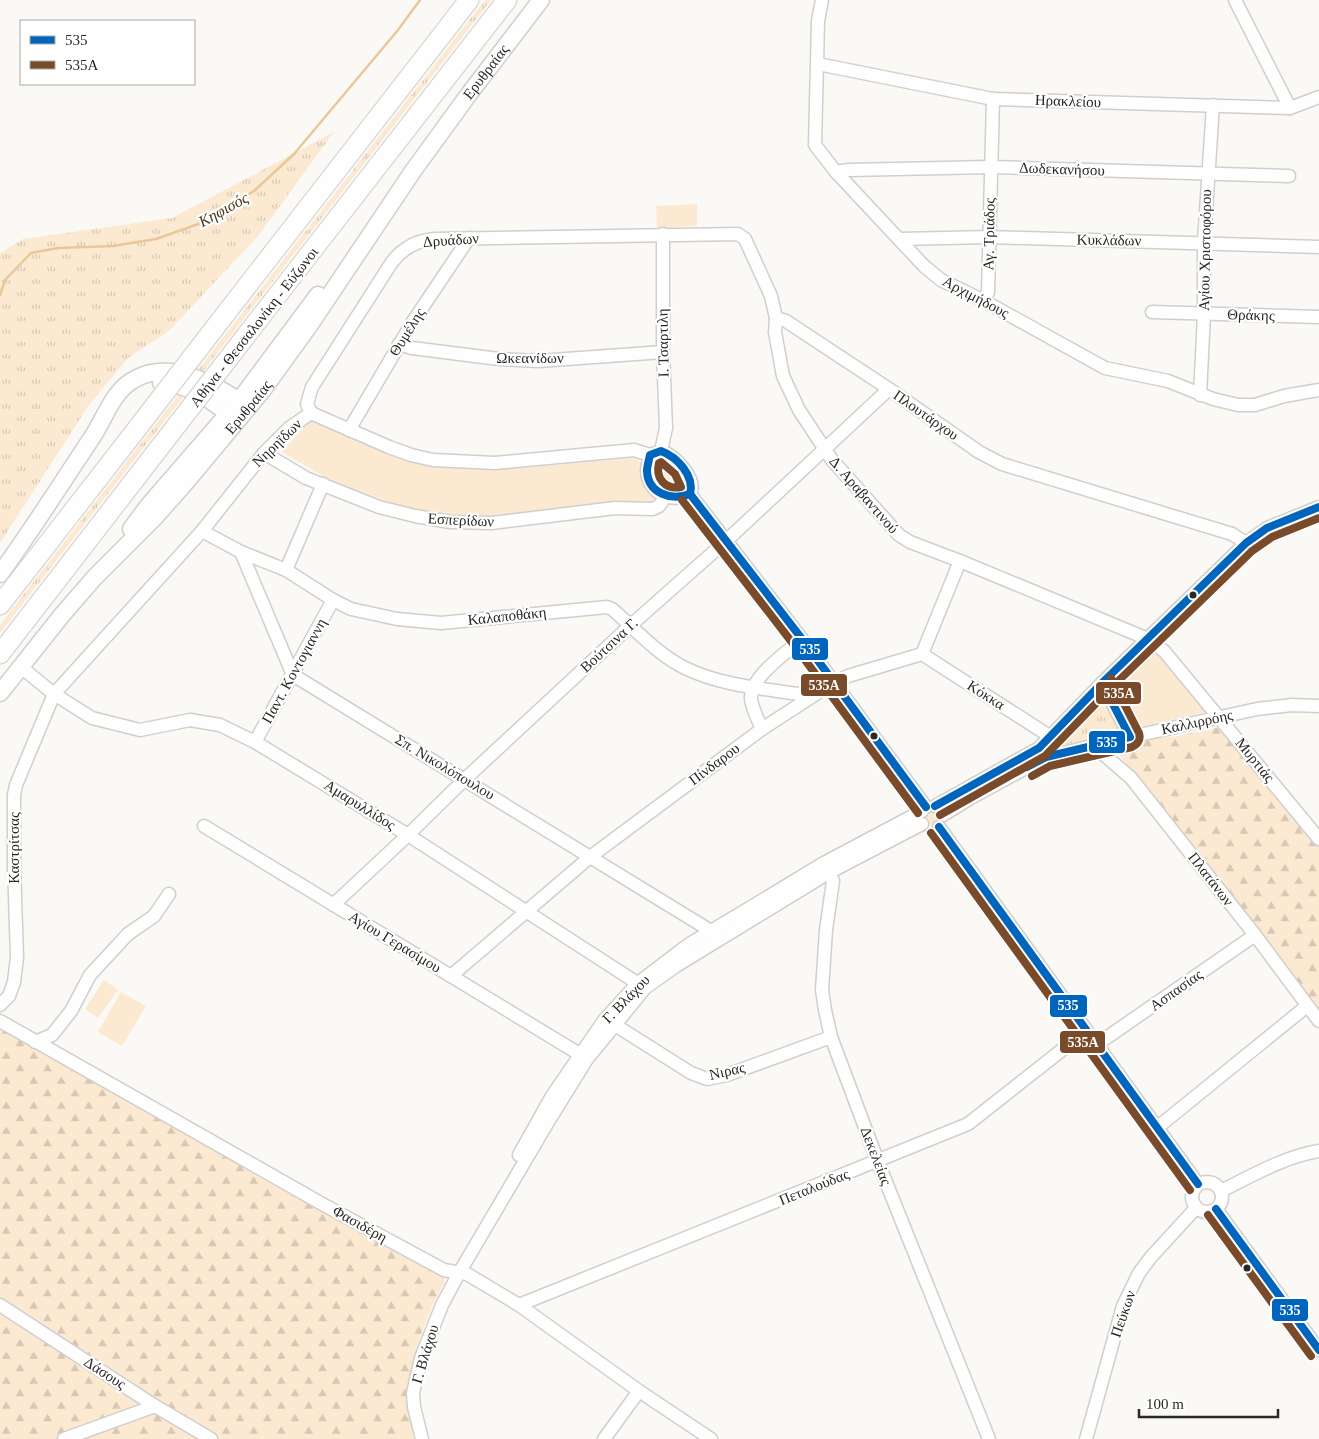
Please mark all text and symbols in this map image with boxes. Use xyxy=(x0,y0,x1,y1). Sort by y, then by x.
legend xyxy=(20,20,195,85)
text: 535 xyxy=(65,32,88,48)
street label: Ερυθραίας xyxy=(460,41,512,102)
text: 535A xyxy=(65,57,99,73)
street label: Ηρακλείου xyxy=(1035,92,1101,110)
street label: Δωδεκανήσου xyxy=(1019,160,1105,178)
water label: Κηφισός xyxy=(195,189,252,231)
street label: Αγίου Χριστοφόρου xyxy=(1196,189,1214,311)
street label: Αγ. Τριάδος xyxy=(980,197,998,270)
street label: Δρυάδων xyxy=(422,230,480,250)
street label: Κυκλάδων xyxy=(1077,231,1142,249)
street label: Αθήνα - Θεσσαλονίκη - Εύζωνοι xyxy=(187,244,321,410)
street label: Αρχιμήδους xyxy=(940,273,1012,321)
street label: Θυμέλης xyxy=(386,305,428,359)
street label: Θράκης xyxy=(1227,306,1275,324)
street label: Ι. Τσαρτιλη xyxy=(654,308,672,378)
street label: Ωκεανίδων xyxy=(496,350,564,366)
street label: Ερυθραίας xyxy=(222,377,275,437)
street label: Πλουτάρχου xyxy=(890,387,962,443)
street label: Νηρηϊδων xyxy=(249,416,305,470)
street label: Δ. Αραβαντινού xyxy=(826,453,902,537)
street label: Εσπερίδων xyxy=(427,510,495,530)
unlabelled marker xyxy=(1188,590,1198,600)
street label: Καλαποθάκη xyxy=(467,604,547,628)
street label: Βούτσινα Γ. xyxy=(577,615,641,675)
street label: Παντ. Κοντογιαννη xyxy=(259,616,330,726)
line badge: 535 xyxy=(791,637,829,661)
text: 535 xyxy=(800,642,821,657)
line badge: 535A xyxy=(800,673,848,697)
street label: Κόκκα xyxy=(964,677,1008,713)
text: 535A xyxy=(808,678,840,693)
line badge: 535A xyxy=(1095,681,1142,705)
text: 535A xyxy=(1103,686,1135,701)
street label: Καλλιρρόης xyxy=(1160,707,1234,737)
line badge: 535 xyxy=(1088,730,1126,754)
street label: Σπ. Νικολόπουλου xyxy=(393,731,497,803)
unlabelled marker xyxy=(869,731,879,741)
text: 535 xyxy=(1097,735,1118,750)
street label: Μυρτιάς xyxy=(1232,735,1278,785)
street label: Πίνδαρου xyxy=(686,740,742,788)
street label: Αμαρυλλίδος xyxy=(322,777,399,833)
street label: Καστρίτσας xyxy=(6,812,22,884)
street label: Πλατάνων xyxy=(1185,849,1237,909)
street label: Αγίου Γερασίμου xyxy=(346,908,444,976)
street label: Ασπασίας xyxy=(1147,966,1205,1014)
street label: Γ. Βλάχου xyxy=(599,972,653,1026)
line badge: 535 xyxy=(1049,994,1088,1018)
text: 535 xyxy=(1058,998,1079,1013)
line badge: 535A xyxy=(1059,1030,1106,1054)
text: 535A xyxy=(1067,1035,1099,1050)
street label: Νιρας xyxy=(708,1059,746,1083)
street label: Δεκελείας xyxy=(858,1125,894,1187)
street label: Πεταλούδας xyxy=(777,1166,851,1208)
street label: Φασιδέρη xyxy=(330,1203,390,1246)
unlabelled marker xyxy=(1242,1263,1252,1273)
street label: Πεύκων xyxy=(1108,1288,1139,1340)
line badge: 535 xyxy=(1271,1298,1309,1322)
text: 535 xyxy=(1280,1303,1301,1318)
street label: Γ. Βλάχου xyxy=(408,1323,442,1385)
street label: Δάσους xyxy=(81,1354,129,1392)
scale bar xyxy=(1139,1386,1278,1418)
text: 100 m xyxy=(1146,1396,1184,1412)

